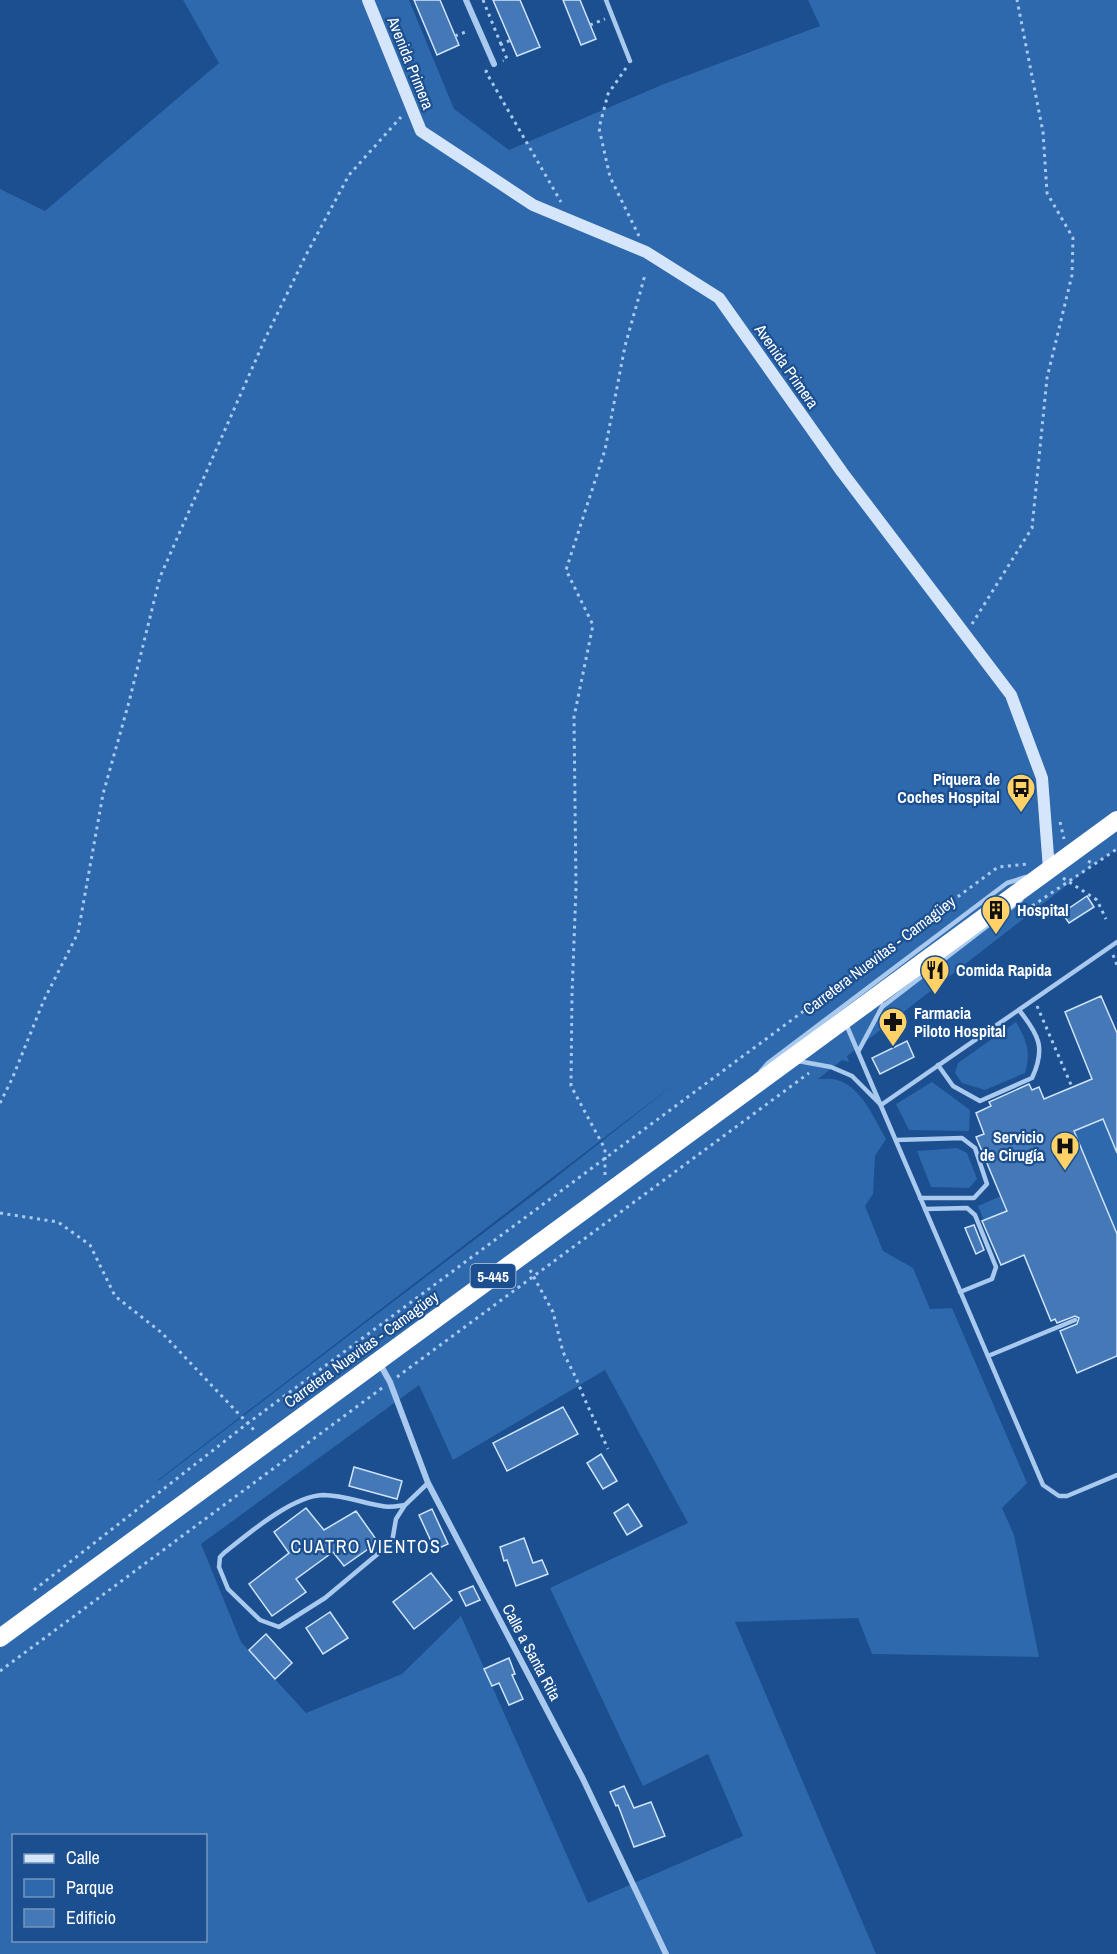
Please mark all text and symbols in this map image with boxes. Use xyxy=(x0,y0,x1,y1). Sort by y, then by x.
street label: Avenida Primera xyxy=(382,12,440,113)
street label: Avenida Primera xyxy=(749,319,825,413)
place label: Piquera de Coches Hospital xyxy=(897,768,1000,808)
bus stop icon: Piquera de Coches Hospital xyxy=(1005,772,1037,814)
street label: Carretera Nuevitas - Camagüey xyxy=(798,890,960,1020)
building icon: Hospital xyxy=(980,894,1012,936)
place label: Hospital xyxy=(1017,899,1069,921)
restaurant icon: Comida Rapida xyxy=(919,954,951,996)
place label: Comida Rapida xyxy=(956,959,1052,981)
place label: Farmacia Piloto Hospital xyxy=(914,1002,1006,1042)
pharmacy icon: Farmacia Piloto Hospital xyxy=(877,1006,909,1048)
place label: Servicio de Cirugía xyxy=(980,1126,1045,1166)
hospital icon: Servicio de Cirugía xyxy=(1049,1130,1081,1172)
road number: 5-445 xyxy=(470,1264,516,1288)
street label: Carretera Nuevitas - Camagüey xyxy=(279,1285,443,1413)
district label: CUATRO VIENTOS xyxy=(291,1534,441,1559)
street label: Calle a Santa Rita xyxy=(497,1600,567,1705)
legend xyxy=(12,1834,207,1942)
text: Calle xyxy=(66,1845,100,1870)
text: Parque xyxy=(66,1875,114,1900)
text: Edificio xyxy=(66,1905,116,1930)

